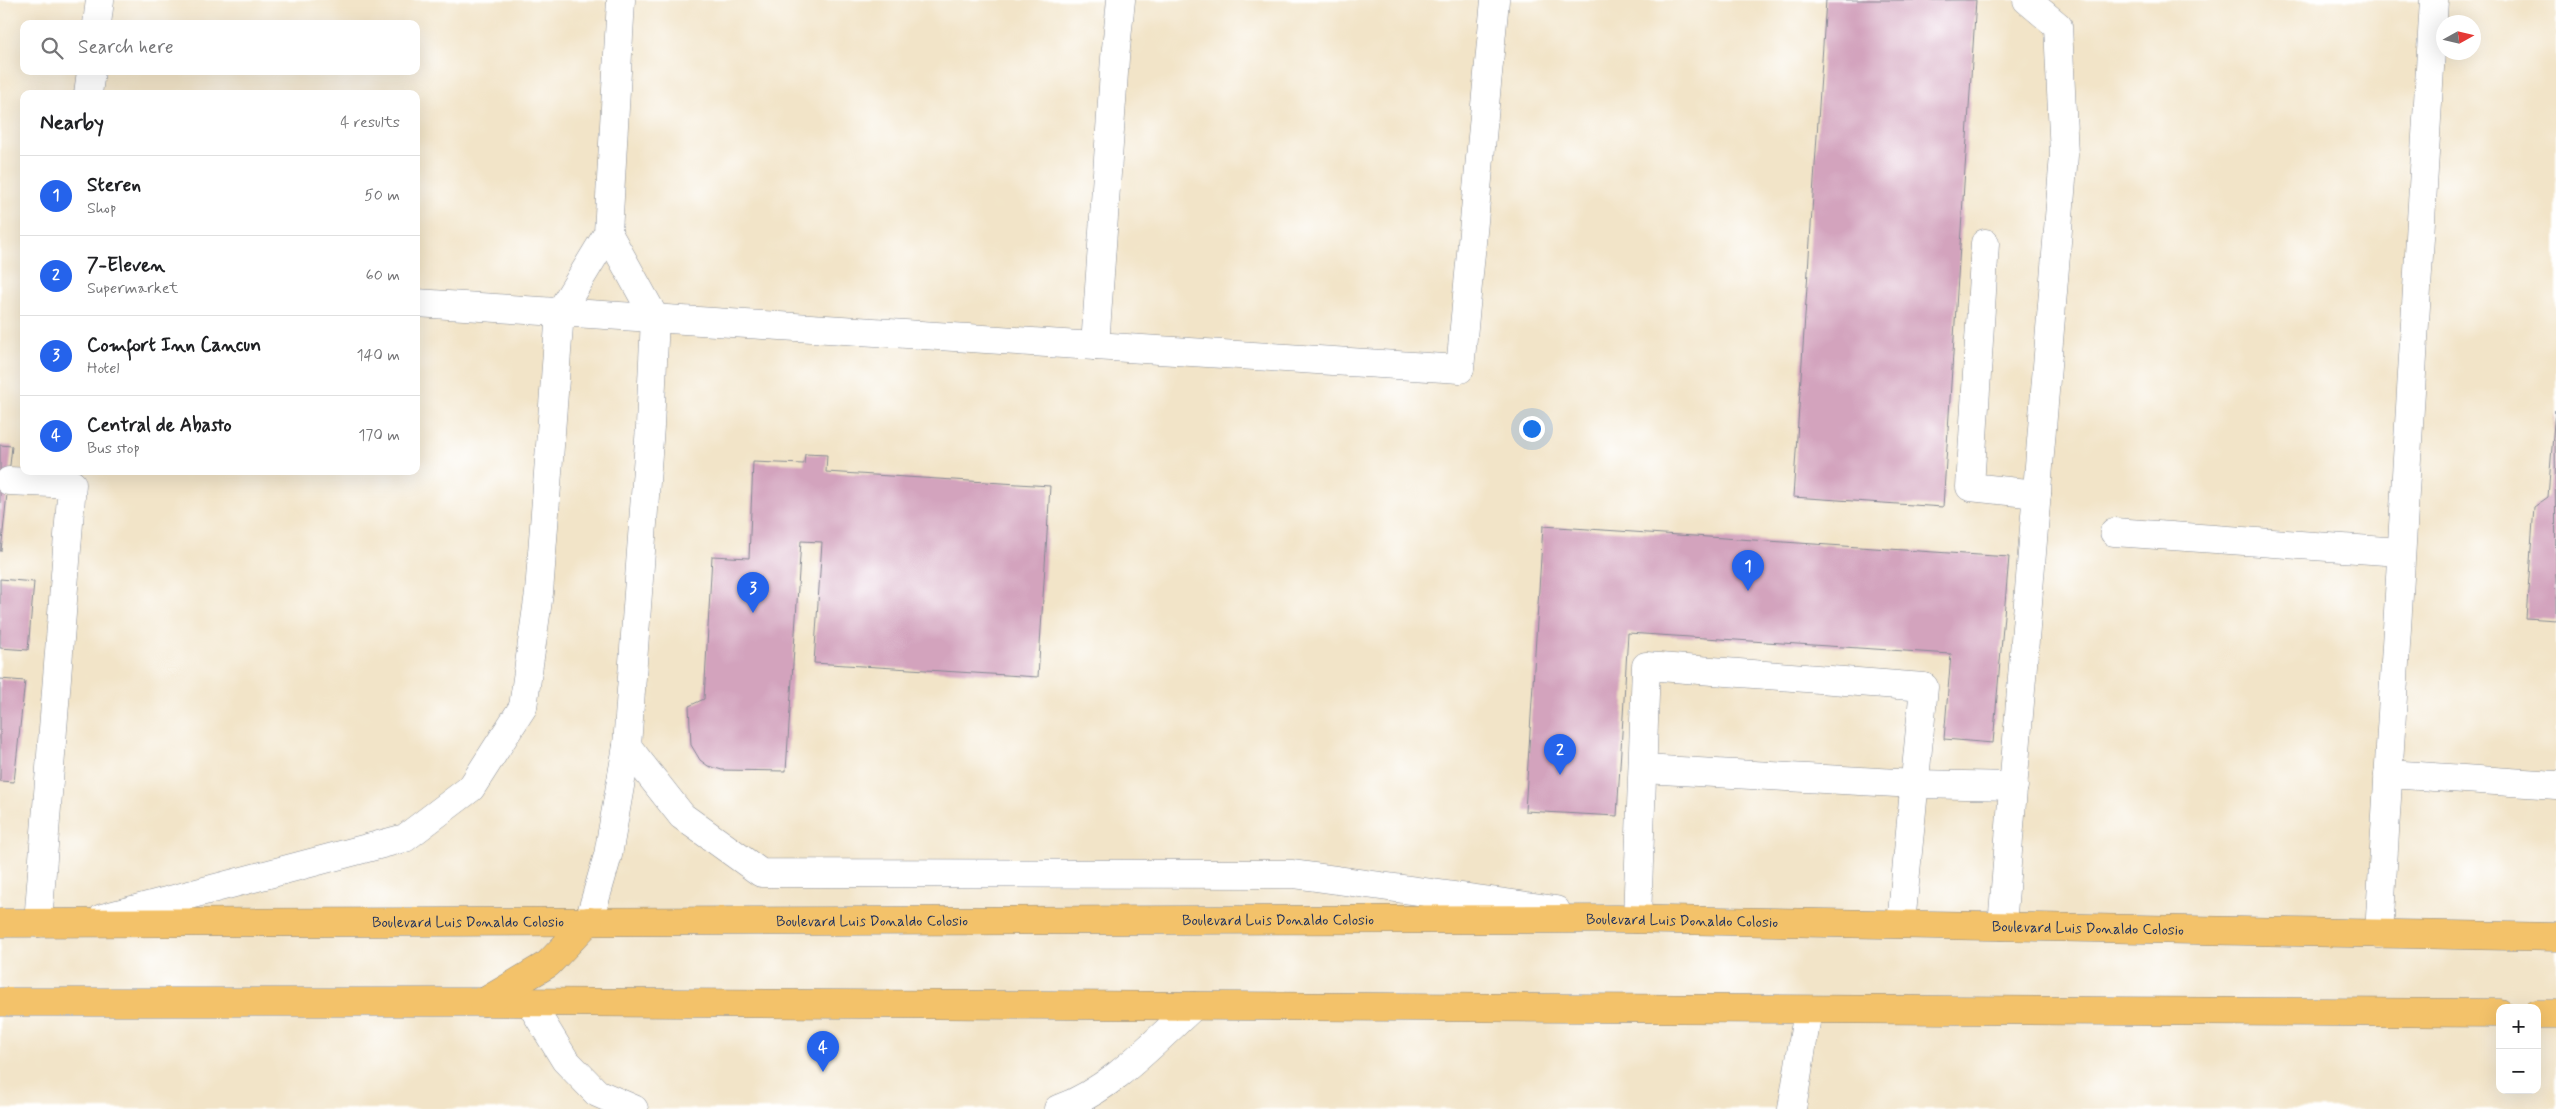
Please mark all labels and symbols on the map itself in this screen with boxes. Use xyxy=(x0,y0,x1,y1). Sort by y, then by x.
north arrow xyxy=(2436,15,2481,60)
your location xyxy=(1519,416,1545,442)
pin: 1 xyxy=(1732,550,1764,591)
pin: 3 xyxy=(737,572,769,613)
pin: 2 xyxy=(1544,734,1576,775)
street label: Boulevard Luis Donaldo Colosio xyxy=(1586,910,1778,933)
street label: Boulevard Luis Donaldo Colosio xyxy=(1182,911,1374,931)
street label: Boulevard Luis Donaldo Colosio xyxy=(776,912,968,932)
street label: Boulevard Luis Donaldo Colosio xyxy=(372,913,564,933)
street label: Boulevard Luis Donaldo Colosio xyxy=(1992,917,2184,941)
pin: 4 xyxy=(807,1031,839,1072)

